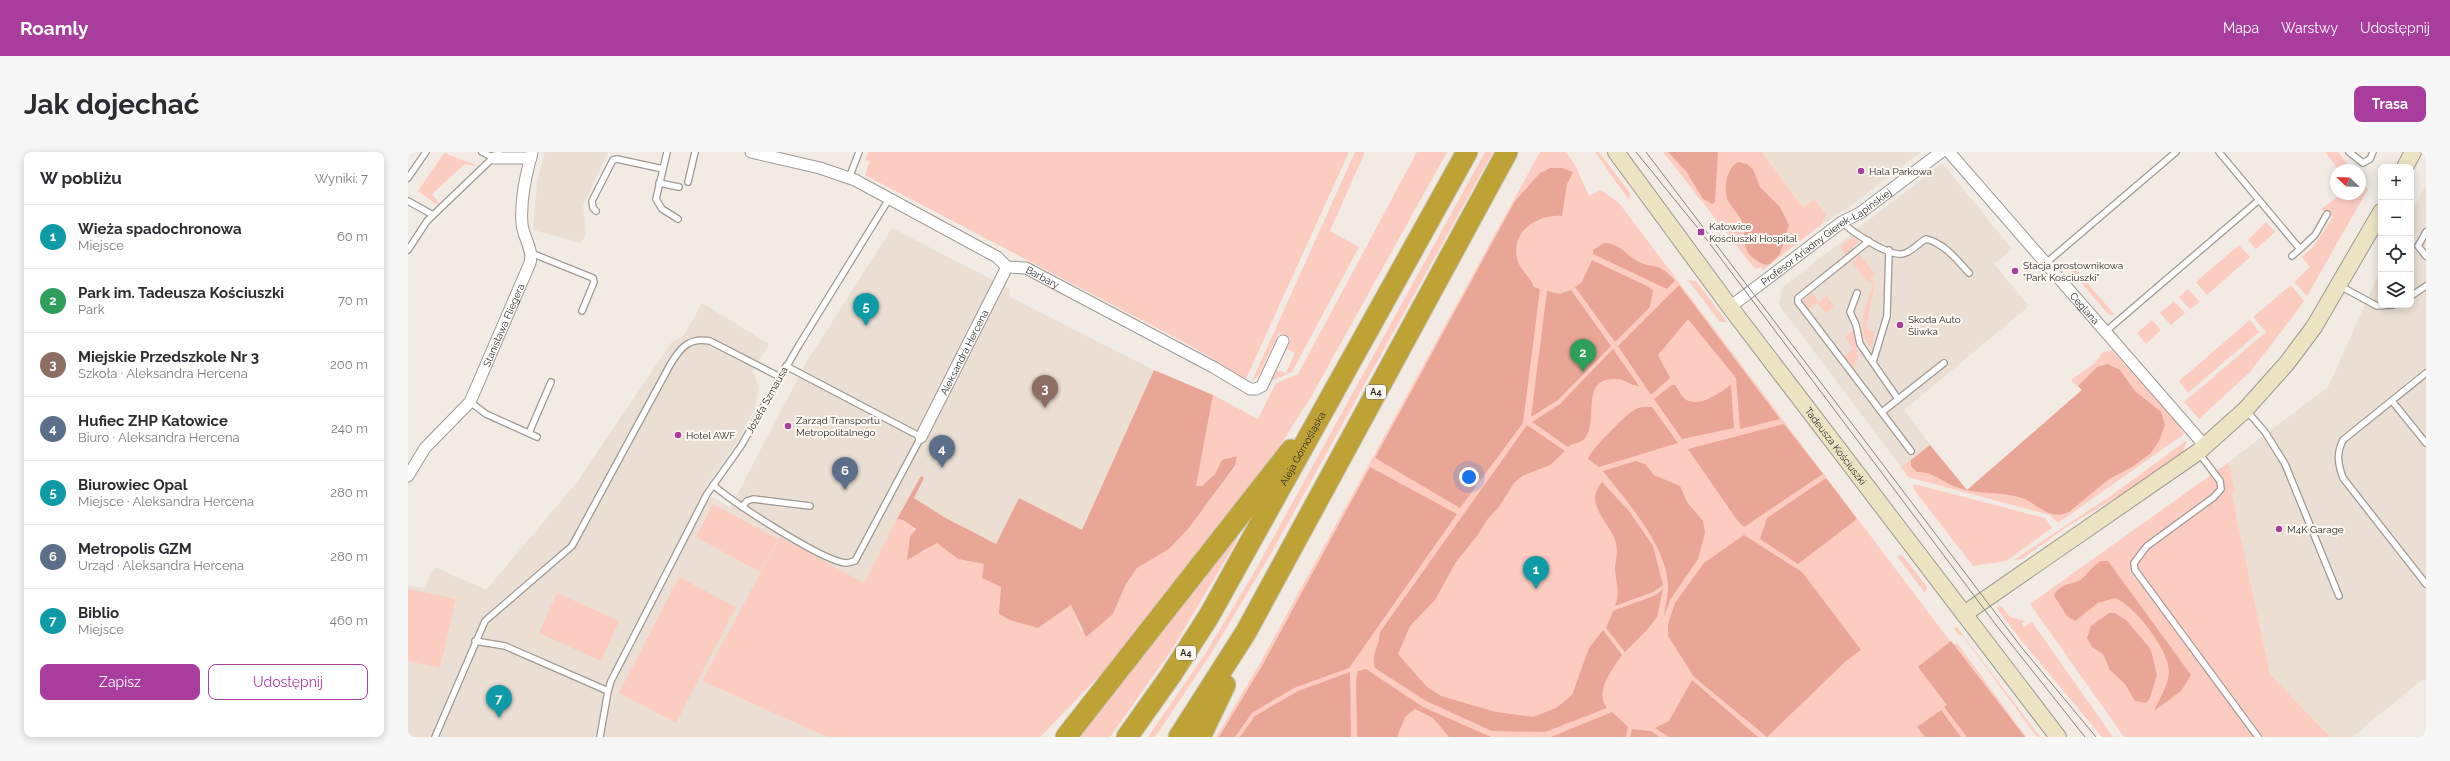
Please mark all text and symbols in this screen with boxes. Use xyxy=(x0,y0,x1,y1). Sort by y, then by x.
text: Roamly xyxy=(20,17,88,39)
text: Mapa xyxy=(2223,20,2259,36)
text: Warstwy xyxy=(2281,20,2338,36)
text: Udostępnij xyxy=(2360,20,2430,36)
button: Trasa xyxy=(2354,86,2426,122)
text: Jak dojechać xyxy=(24,88,200,121)
north arrow xyxy=(2330,164,2366,200)
map controls xyxy=(2378,164,2414,308)
button: + xyxy=(2378,164,2414,200)
marker: Hala Parkowa xyxy=(1856,166,1866,176)
place label: Hala Parkowa xyxy=(1869,166,1932,177)
text: W pobliżu xyxy=(40,168,122,188)
text: Wyniki: 7 xyxy=(315,171,368,186)
street label: Profesor Ariadny Gierek-Łapińskiej xyxy=(1759,186,1893,287)
button: − xyxy=(2378,200,2414,236)
text: Wieża spadochronowa xyxy=(78,220,242,238)
place label: Katowice Kościuszki Hospital xyxy=(1709,221,1798,244)
marker: Katowice Kościuszki Hospital xyxy=(1696,227,1706,237)
text: 1 xyxy=(50,229,56,244)
text: 60 m xyxy=(337,229,368,244)
button: locate xyxy=(2378,236,2414,272)
text: Miejsce xyxy=(78,238,124,253)
place label: Stacja prostownikowa "Park Kościuszki" xyxy=(2023,260,2123,283)
street label: Barbary xyxy=(1024,264,1062,290)
marker: Stacja prostownikowa "Park Kościuszki" xyxy=(2010,266,2020,276)
button: layers xyxy=(2378,272,2414,308)
street label: Stanisława Fliegera xyxy=(480,282,526,368)
text: Park im. Tadeusza Kościuszki xyxy=(78,284,284,302)
street label: Ceglana xyxy=(2068,290,2102,326)
text: 2 xyxy=(49,293,57,308)
text: 70 m xyxy=(338,293,368,308)
pin: 5 xyxy=(853,293,879,326)
text: Park xyxy=(78,302,105,317)
street label: Aleksandra Hercena xyxy=(938,308,990,397)
place label: Skoda Auto Śliwka xyxy=(1908,314,1961,337)
marker: Skoda Auto Śliwka xyxy=(1895,320,1905,330)
pin: 2 xyxy=(1570,339,1596,372)
text: Miejskie Przedszkole Nr 3 xyxy=(78,348,259,366)
text: 3 xyxy=(49,357,57,372)
text: 200 m xyxy=(330,357,368,372)
street label: Józefa Szmausa xyxy=(744,365,790,435)
text: Szkoła · Aleksandra Hercena xyxy=(78,366,248,381)
pin: 3 xyxy=(1032,375,1058,408)
road number: A4 xyxy=(1366,385,1386,399)
street label: Tadeusza Kościuszki xyxy=(1803,405,1869,487)
street label: Aleja Górnośląska xyxy=(1277,410,1327,487)
text: Hufiec ZHP Katowice xyxy=(78,412,228,430)
place label: Zarząd Transportu Metropolitalnego xyxy=(796,415,880,438)
text: 4 xyxy=(49,421,57,436)
text: 240 m xyxy=(331,421,368,436)
marker: Zarząd Transportu Metropolitalnego xyxy=(783,421,793,431)
text: Biuro · Aleksandra Hercena xyxy=(78,430,240,445)
marker: Hotel AWF xyxy=(673,430,683,440)
place label: Hotel AWF xyxy=(686,430,736,441)
pin: 4 xyxy=(929,435,955,468)
pin: 6 xyxy=(832,457,858,490)
your location xyxy=(1459,467,1479,487)
text: Biurowiec Opal xyxy=(78,476,187,494)
text: 5 xyxy=(49,485,57,500)
text: 280 m xyxy=(330,485,368,500)
text: Miejsce · Aleksandra Hercena xyxy=(78,494,254,509)
marker: M4K Garage xyxy=(2274,524,2284,534)
place label: M4K Garage xyxy=(2287,524,2344,535)
text: Metropolis GZM xyxy=(78,540,192,558)
text: 6 xyxy=(49,549,57,564)
text: 280 m xyxy=(330,549,368,564)
pin: 1 xyxy=(1523,556,1549,589)
text: Urząd · Aleksandra Hercena xyxy=(78,558,244,573)
text: Biblio xyxy=(78,604,119,622)
text: 7 xyxy=(49,613,57,628)
text: 460 m xyxy=(330,613,368,628)
text: Miejsce xyxy=(78,622,124,637)
road number: A4 xyxy=(1176,646,1196,660)
button: Zapisz xyxy=(40,664,200,700)
button: Udostępnij xyxy=(208,664,368,700)
pin: 7 xyxy=(486,685,512,718)

